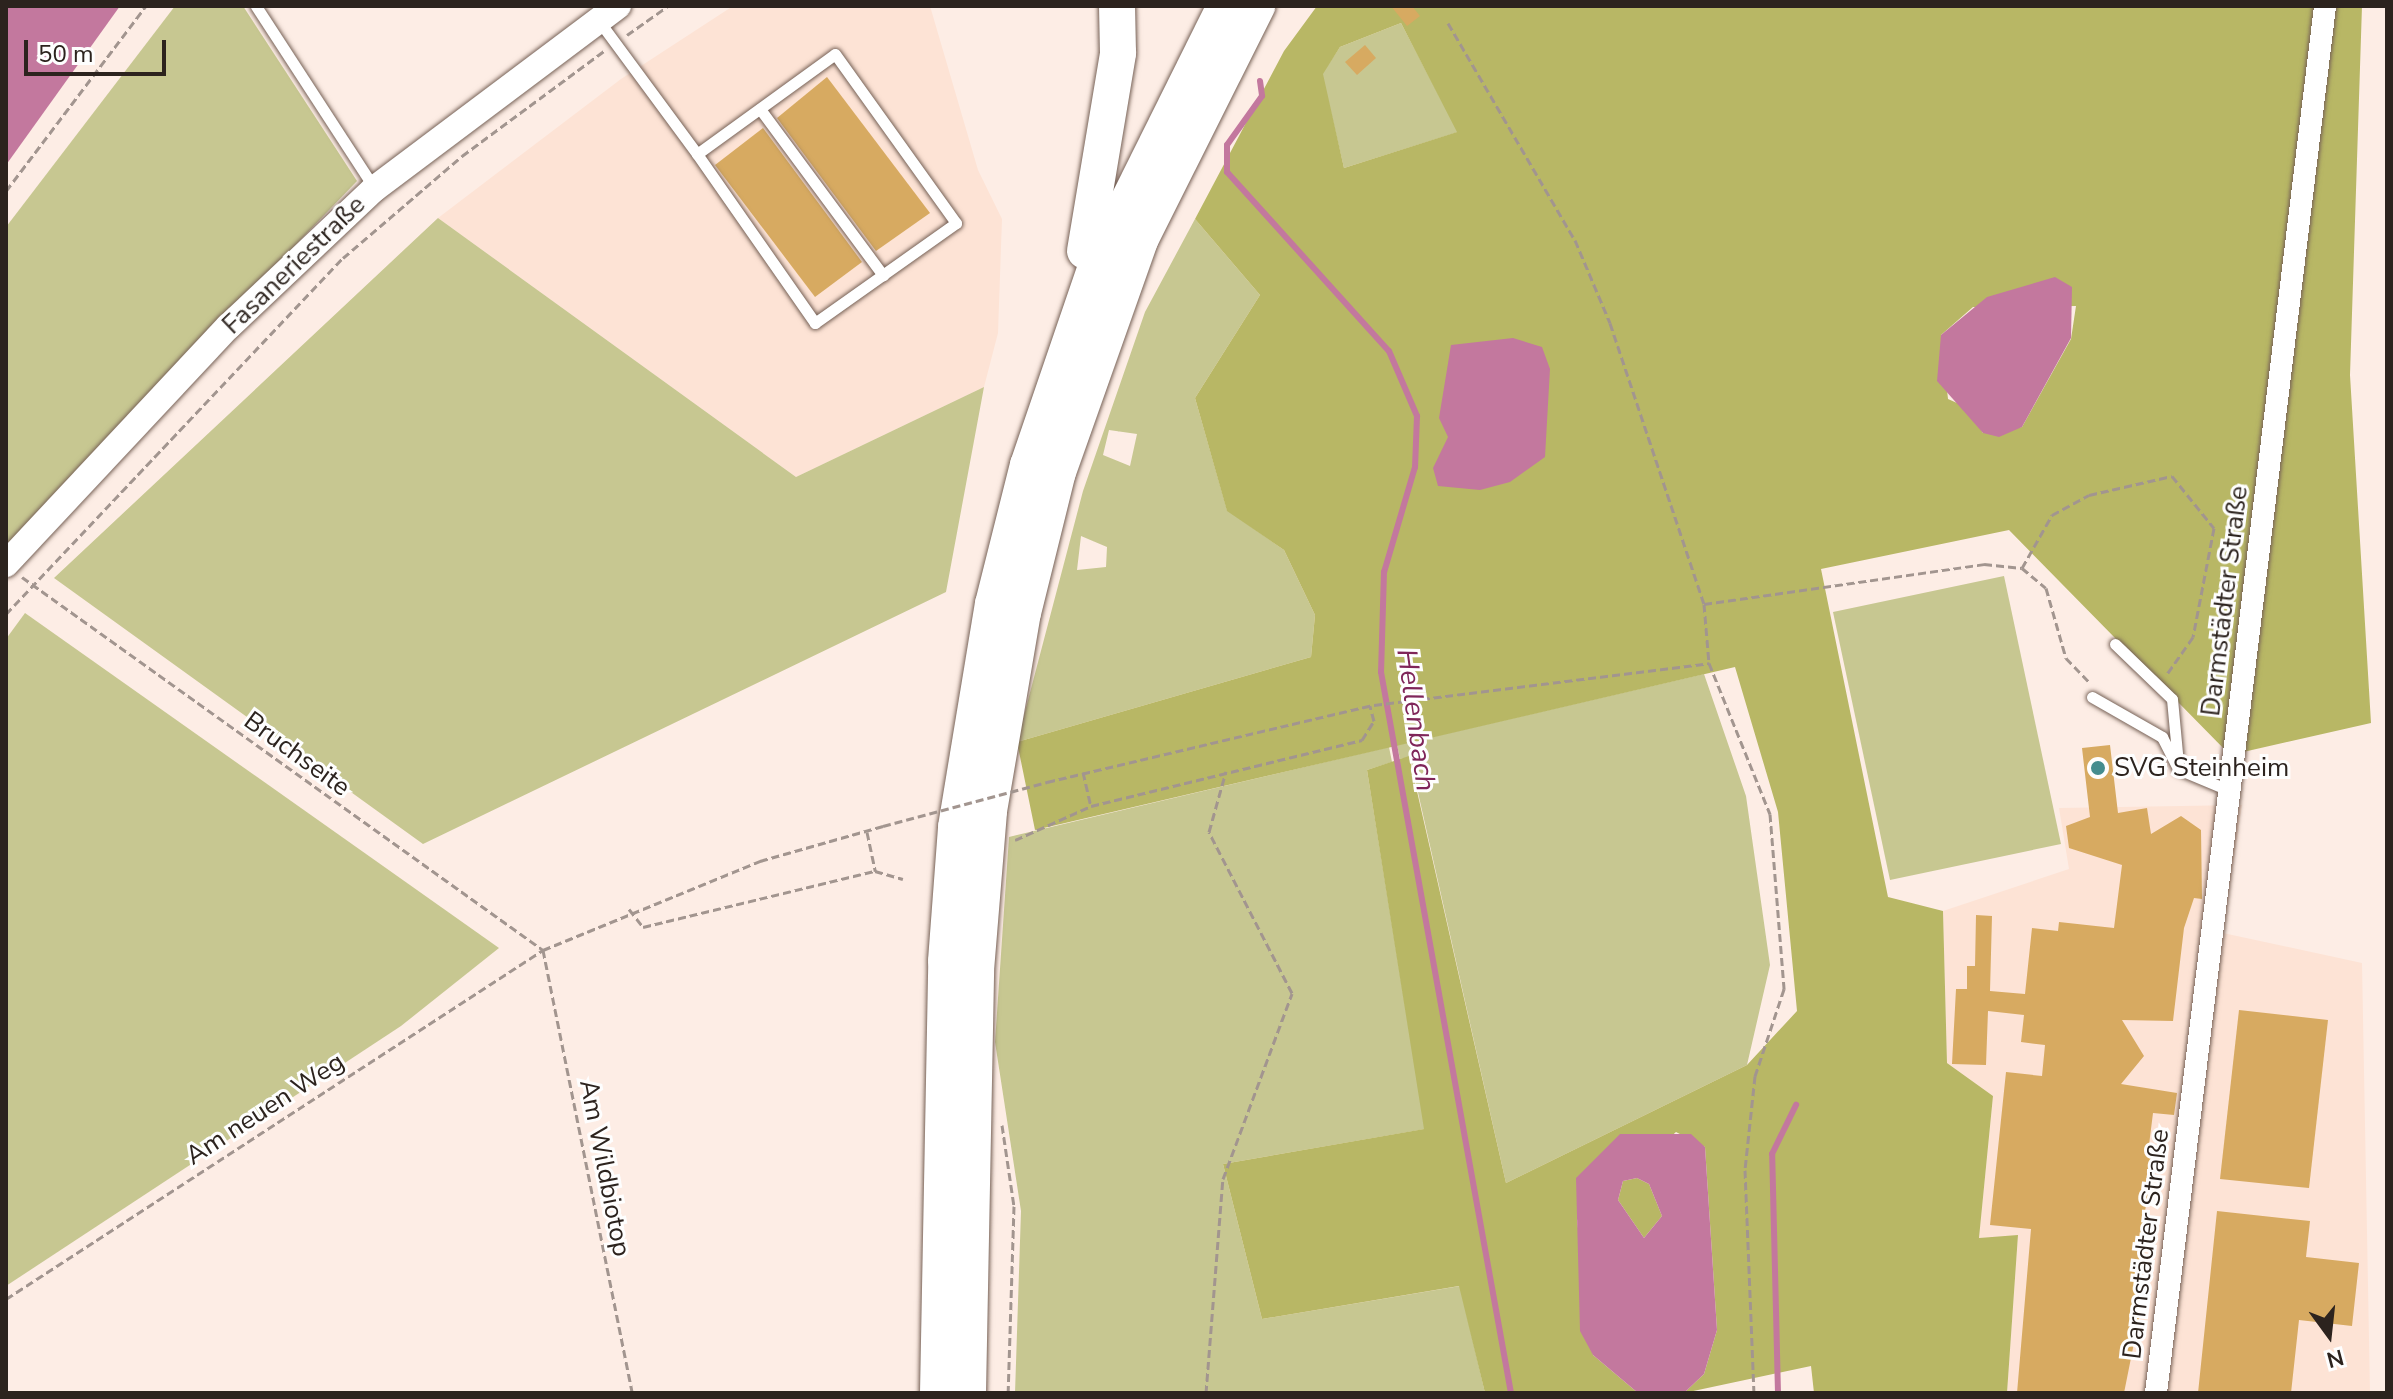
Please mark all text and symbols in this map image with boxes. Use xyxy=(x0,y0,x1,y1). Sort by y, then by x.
scale bar xyxy=(28,24,170,74)
text: 50 m xyxy=(38,38,94,70)
street label: Fasaneriestraße xyxy=(216,189,372,341)
street label: Darmstädter Straße xyxy=(2195,484,2255,718)
water label: Hellenbach xyxy=(1389,647,1443,793)
street label: Bruchseite xyxy=(238,705,356,803)
place label: SVG Steinheim xyxy=(2114,752,2289,784)
marker: SVG Steinheim xyxy=(2089,759,2107,777)
street label: Am neuen Weg xyxy=(180,1046,350,1172)
street label: Am Wildbiotop xyxy=(573,1077,637,1259)
street label: Darmstädter Straße xyxy=(2116,1127,2176,1361)
north arrow xyxy=(2289,1295,2369,1375)
text: N xyxy=(2323,1342,2347,1375)

